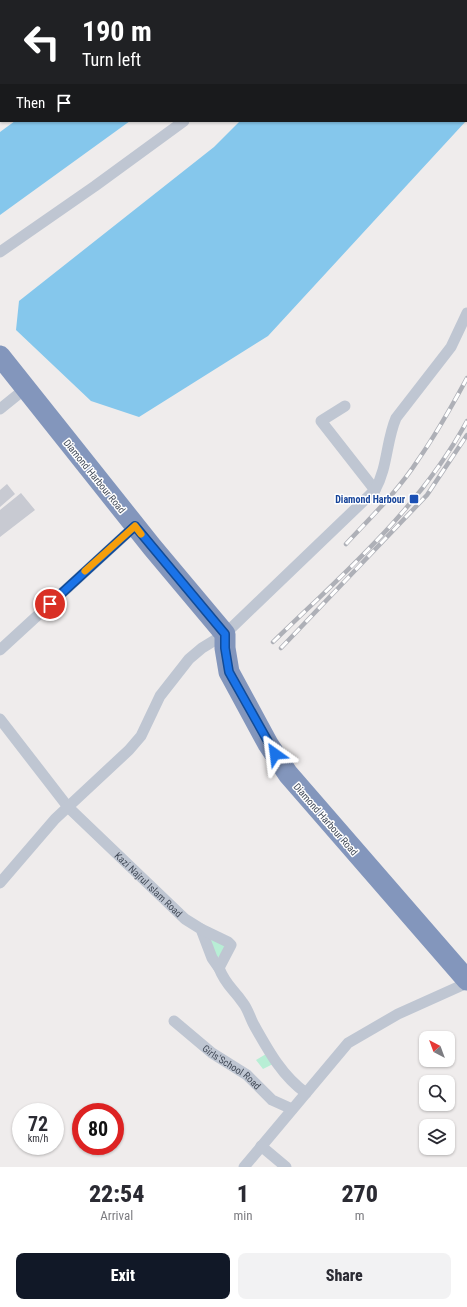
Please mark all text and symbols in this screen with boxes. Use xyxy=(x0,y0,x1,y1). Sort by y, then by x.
text: 190 m xyxy=(82,15,152,48)
icon: left xyxy=(16,16,68,68)
text: Turn left xyxy=(82,49,141,70)
icon: arrive xyxy=(53,92,75,114)
text: Then xyxy=(16,94,45,112)
street label: Diamond Harbour Road xyxy=(61,437,128,515)
marker: Diamond Harbour xyxy=(408,493,420,505)
place label: Diamond Harbour xyxy=(335,494,406,505)
pin xyxy=(33,587,67,621)
icon: arrive xyxy=(39,593,61,615)
position arrow xyxy=(254,733,296,775)
street label: Diamond Harbour Road xyxy=(291,781,360,858)
street label: Kazi Najrul Islam Road xyxy=(112,850,184,919)
north arrow xyxy=(419,1031,455,1067)
map controls xyxy=(419,1031,455,1155)
street label: Girls'School Road xyxy=(200,1043,263,1092)
button: search xyxy=(419,1075,455,1111)
speed limit sign: 80 xyxy=(72,1103,124,1155)
text: 72 xyxy=(28,1112,48,1136)
button: layers xyxy=(419,1119,455,1155)
text: km/h xyxy=(28,1133,48,1144)
text: 22:54 xyxy=(89,1180,145,1208)
text: 1 xyxy=(237,1180,249,1208)
text: 270 xyxy=(341,1180,378,1208)
text: Arrival xyxy=(100,1208,133,1223)
text: min xyxy=(233,1208,253,1223)
text: m xyxy=(355,1208,365,1223)
button: Exit xyxy=(16,1253,230,1299)
button: Share xyxy=(238,1253,451,1299)

